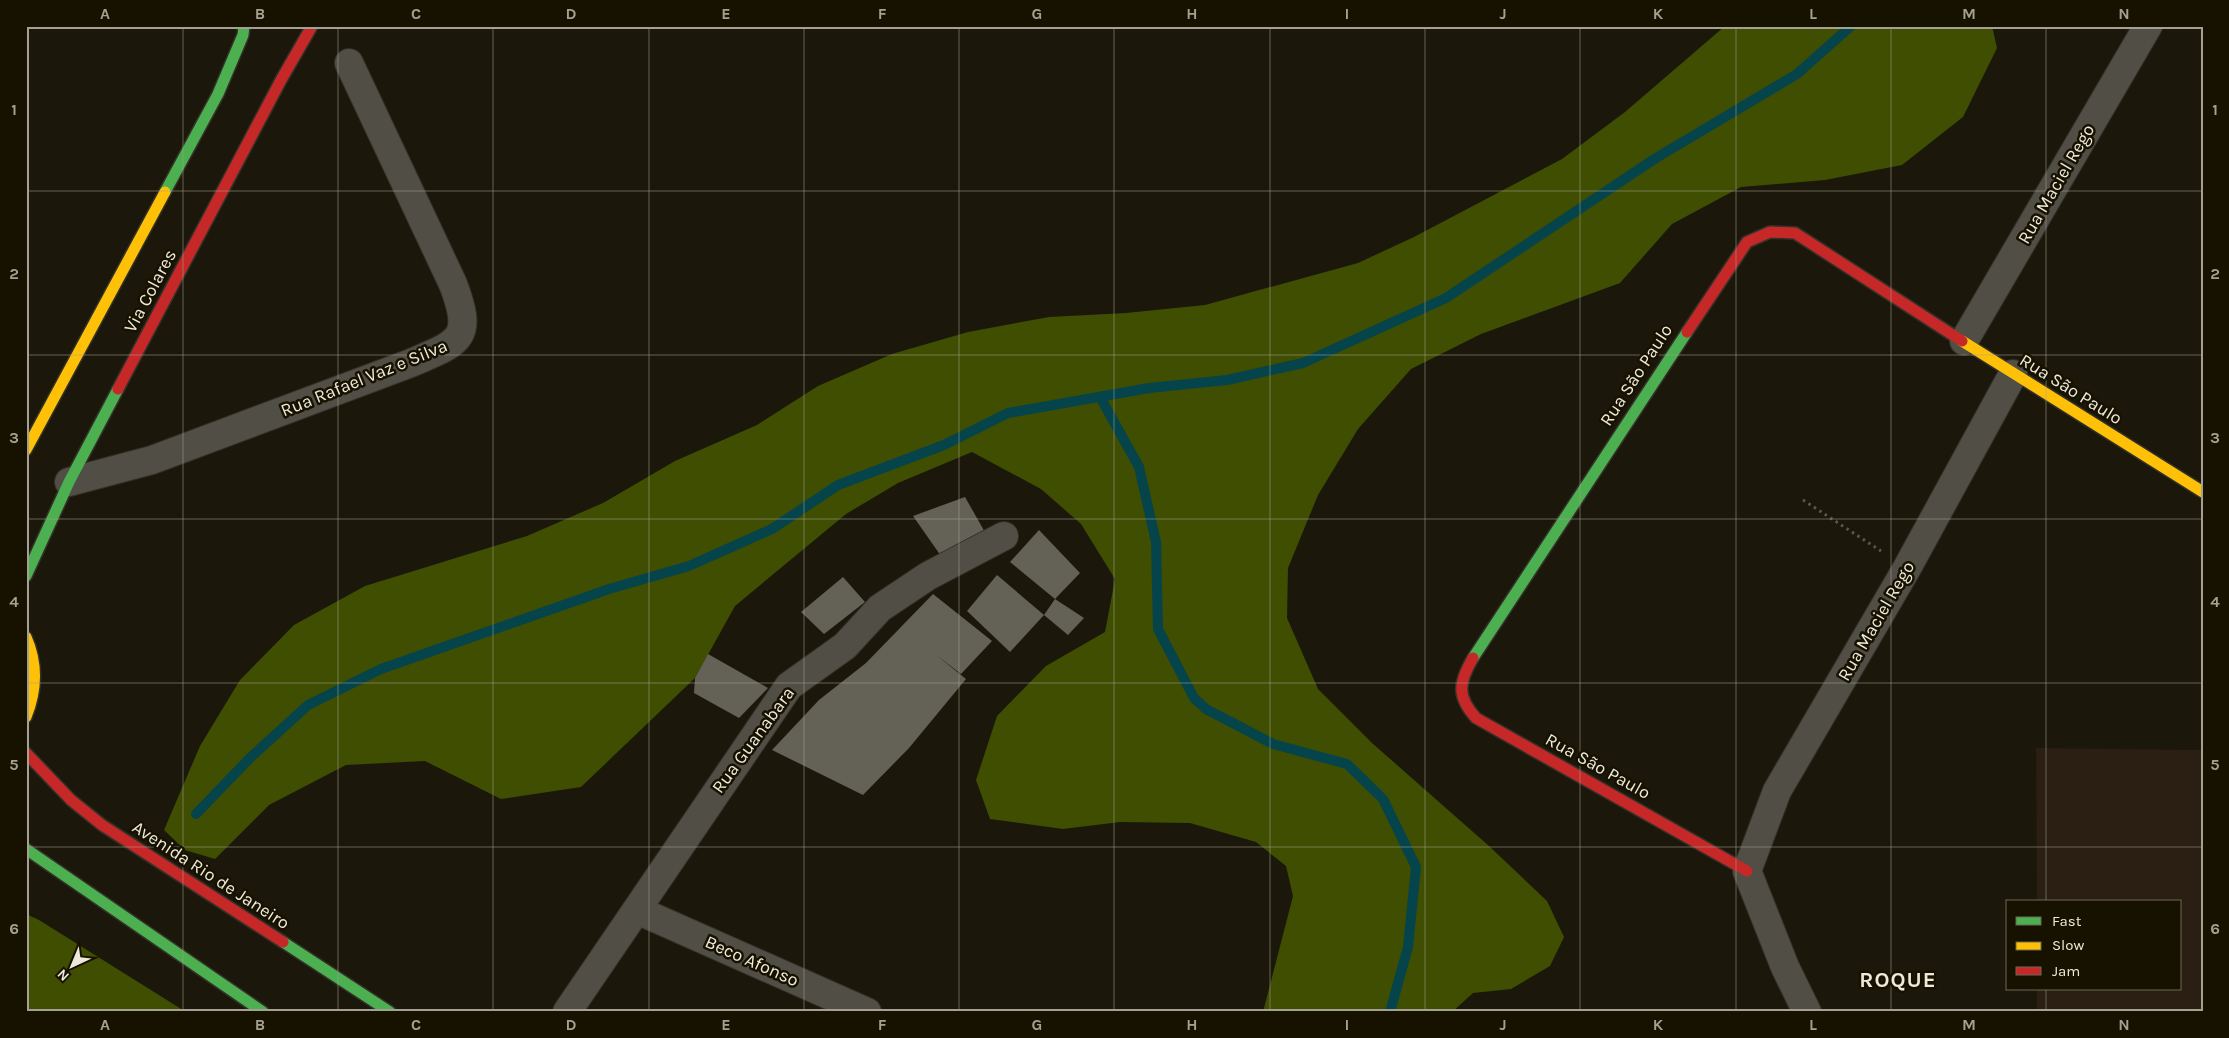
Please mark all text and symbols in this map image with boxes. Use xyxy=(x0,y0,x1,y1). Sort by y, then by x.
text: A xyxy=(100,4,110,23)
text: B xyxy=(255,4,265,23)
text: C xyxy=(411,4,421,23)
text: D xyxy=(566,4,577,23)
text: E xyxy=(721,4,731,23)
text: F xyxy=(878,4,887,23)
text: G xyxy=(1032,4,1042,23)
text: H xyxy=(1186,4,1198,23)
text: I xyxy=(1345,4,1349,23)
text: J xyxy=(1499,4,1507,23)
text: K xyxy=(1653,4,1664,23)
text: L xyxy=(1809,4,1817,23)
text: M xyxy=(1962,4,1976,23)
text: N xyxy=(2118,4,2130,23)
text: 1 xyxy=(11,100,17,119)
text: 1 xyxy=(2212,100,2218,119)
street label: Rua Maciel Rego xyxy=(2013,120,2099,248)
street label: Via Colares xyxy=(119,246,181,336)
text: 2 xyxy=(9,264,19,283)
text: 2 xyxy=(2210,264,2220,283)
street label: Rua São Paulo xyxy=(1595,320,1677,430)
street label: Rua Rafael Vaz e Silva xyxy=(277,335,451,421)
street label: Rua São Paulo xyxy=(2016,349,2126,429)
text: 3 xyxy=(9,428,19,447)
text: 3 xyxy=(2210,428,2220,447)
street label: Rua Maciel Rego xyxy=(1833,557,1919,685)
text: 4 xyxy=(9,592,19,611)
text: 4 xyxy=(2210,592,2220,611)
street label: Rua Guanabara xyxy=(707,682,799,798)
street label: Rua São Paulo xyxy=(1542,728,1654,804)
text: 5 xyxy=(9,755,19,774)
text: 5 xyxy=(2210,755,2220,774)
street label: Avenida Rio de Janeiro xyxy=(128,816,294,934)
legend xyxy=(2006,900,2182,990)
text: Fast xyxy=(2052,912,2082,930)
text: 6 xyxy=(9,919,19,938)
text: 6 xyxy=(2210,919,2220,938)
street label: Beco Afonso xyxy=(702,931,802,991)
text: Slow xyxy=(2052,936,2084,954)
north arrow xyxy=(48,940,98,990)
text: Jam xyxy=(2052,962,2080,980)
text: N xyxy=(54,965,73,985)
district label: ROQUE xyxy=(1859,967,1937,993)
text: A xyxy=(100,1015,110,1034)
text: B xyxy=(255,1015,265,1034)
text: C xyxy=(411,1015,421,1034)
text: D xyxy=(566,1015,577,1034)
text: E xyxy=(721,1015,731,1034)
text: F xyxy=(878,1015,887,1034)
text: G xyxy=(1032,1015,1042,1034)
text: H xyxy=(1186,1015,1198,1034)
text: I xyxy=(1345,1015,1349,1034)
text: J xyxy=(1499,1015,1507,1034)
text: K xyxy=(1653,1015,1664,1034)
text: L xyxy=(1809,1015,1817,1034)
text: M xyxy=(1962,1015,1976,1034)
text: N xyxy=(2118,1015,2130,1034)

